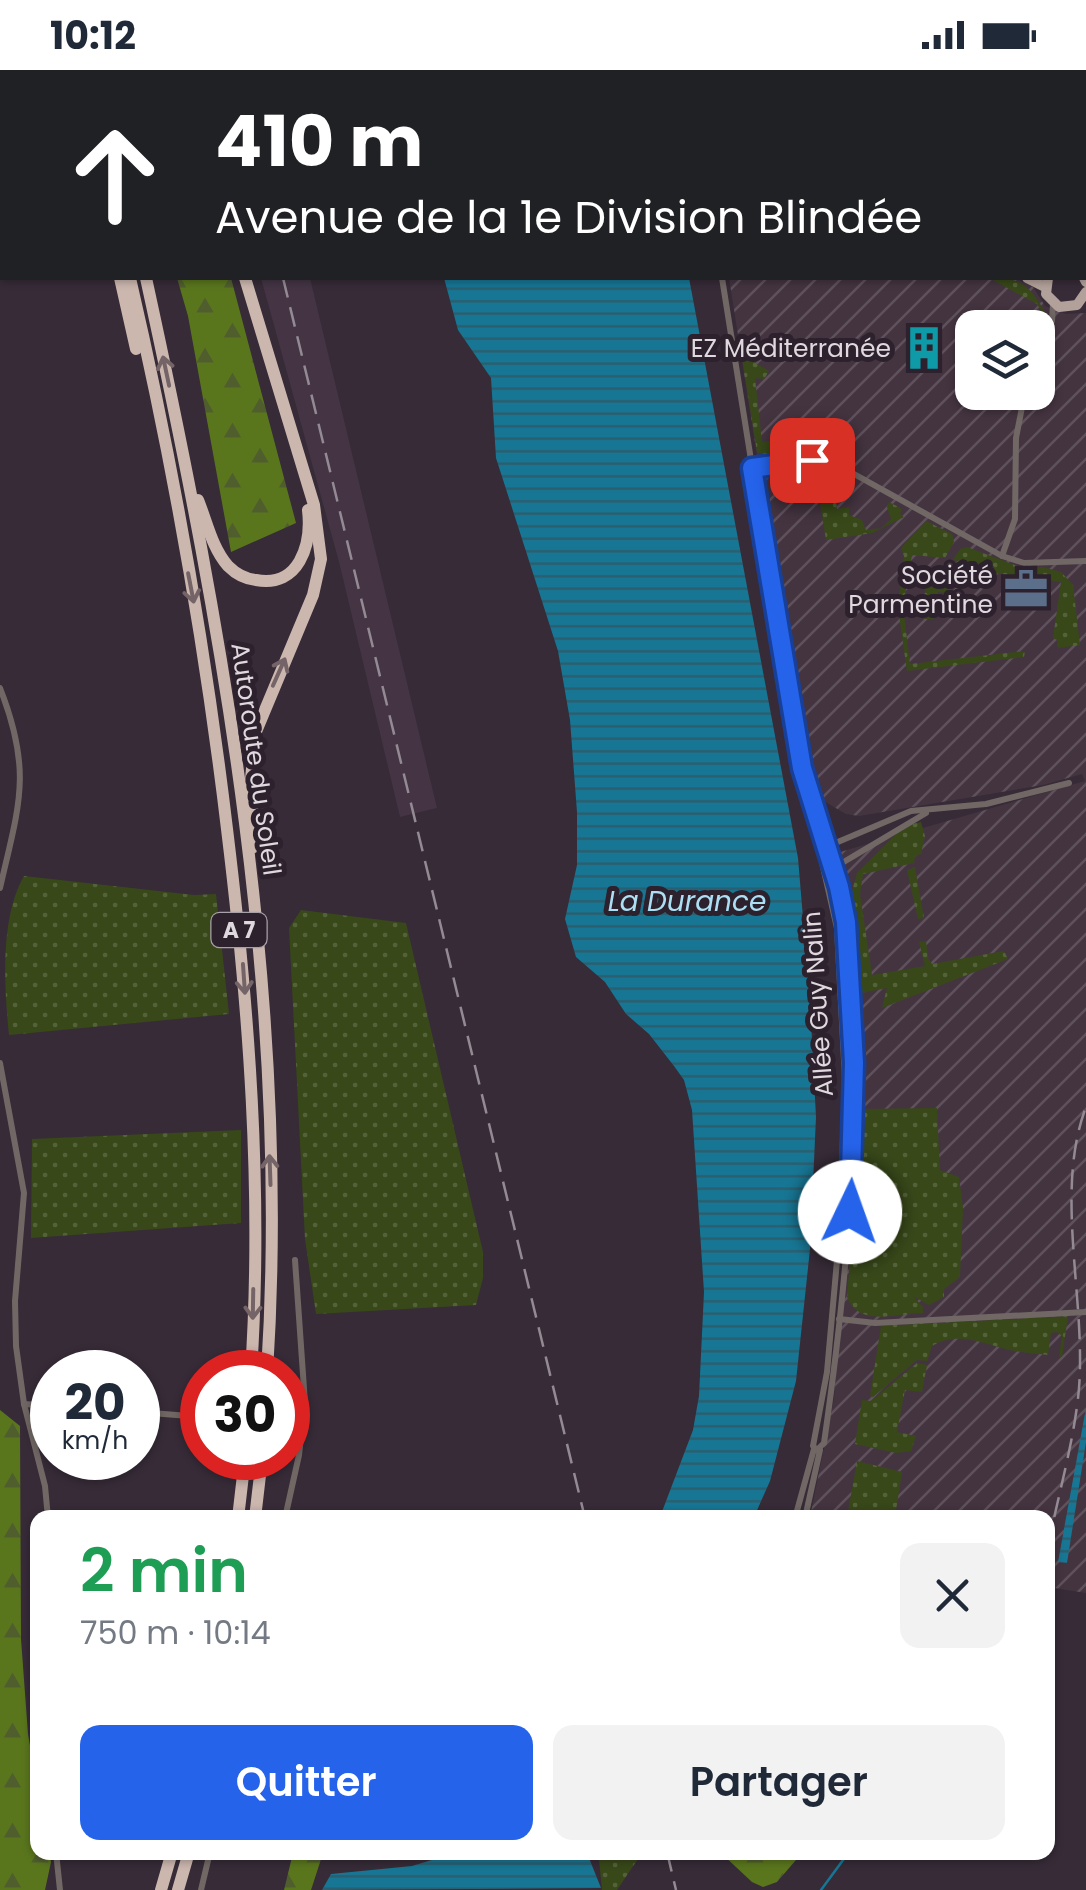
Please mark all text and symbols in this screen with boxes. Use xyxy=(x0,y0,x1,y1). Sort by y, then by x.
text: 10:12 xyxy=(50,9,136,62)
text: 410 m xyxy=(215,92,423,191)
icon: ahead xyxy=(50,110,180,240)
text: Avenue de la 1e Division Blindée xyxy=(215,186,922,249)
map controls xyxy=(955,310,1055,410)
button: layers xyxy=(955,310,1055,410)
building icon: EZ Méditerranée xyxy=(900,324,948,372)
place label: EZ Méditerranée xyxy=(691,331,891,366)
one-way arrow xyxy=(155,356,174,388)
pin xyxy=(770,418,855,503)
icon: arrive xyxy=(785,433,840,488)
place label: Société Parmentine xyxy=(848,558,993,622)
office icon: Société Parmentine xyxy=(1002,565,1050,613)
one-way arrow xyxy=(183,571,202,603)
street label: Autoroute du Soleil xyxy=(222,640,290,878)
one-way arrow xyxy=(271,657,289,688)
water label: La Durance xyxy=(608,882,766,921)
street label: Allée Guy Nalin xyxy=(794,910,842,1098)
road number: A 7 xyxy=(212,913,266,947)
one-way arrow xyxy=(235,962,254,995)
one-way arrow xyxy=(260,1155,279,1187)
position arrow xyxy=(798,1160,902,1264)
one-way arrow xyxy=(244,1286,262,1319)
speed limit sign: 30 xyxy=(180,1350,310,1480)
text: 20 xyxy=(64,1367,126,1438)
text: km/h xyxy=(62,1423,128,1458)
text: 2 min xyxy=(80,1529,248,1613)
button: close xyxy=(900,1543,1005,1648)
text: 750 m · 10:14 xyxy=(80,1610,271,1655)
button: Quitter xyxy=(80,1725,533,1840)
button: Partager xyxy=(553,1725,1005,1840)

